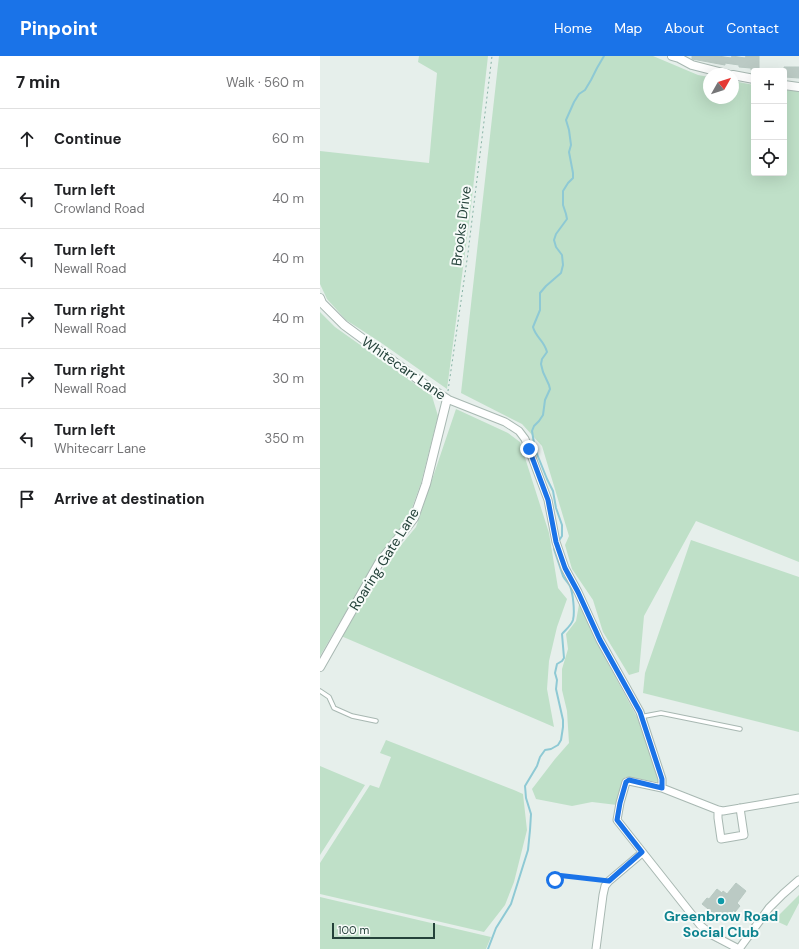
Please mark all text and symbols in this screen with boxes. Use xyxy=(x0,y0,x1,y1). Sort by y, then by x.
text: Pinpoint xyxy=(20,16,98,41)
text: Home xyxy=(554,19,592,37)
text: Map xyxy=(614,19,642,37)
text: About xyxy=(664,19,704,37)
text: Contact xyxy=(726,19,779,37)
north arrow xyxy=(703,68,739,104)
map controls xyxy=(751,68,787,176)
button: + xyxy=(751,68,787,104)
text: 7 min xyxy=(16,71,60,93)
text: Walk · 560 m xyxy=(226,74,304,91)
button: − xyxy=(751,104,787,140)
icon: ahead xyxy=(16,128,38,150)
text: Continue xyxy=(54,129,122,149)
text: 60 m xyxy=(272,130,304,147)
button: locate xyxy=(751,140,787,176)
text: Turn left xyxy=(54,180,115,200)
street label: Brooks Drive xyxy=(447,185,475,267)
icon: left xyxy=(16,188,38,210)
text: 40 m xyxy=(272,190,304,207)
text: Crowland Road xyxy=(54,200,145,217)
text: Turn left xyxy=(54,240,115,260)
icon: left xyxy=(16,248,38,270)
text: 40 m xyxy=(272,250,304,267)
text: Newall Road xyxy=(54,260,126,277)
text: Turn right xyxy=(54,300,125,320)
icon: right xyxy=(16,308,38,330)
text: 40 m xyxy=(272,310,304,327)
text: Newall Road xyxy=(54,320,126,337)
street label: Whitecarr Lane xyxy=(358,332,450,404)
text: Turn right xyxy=(54,360,125,380)
icon: right xyxy=(16,368,38,390)
text: 30 m xyxy=(272,370,304,387)
text: Newall Road xyxy=(54,380,126,397)
text: Turn left xyxy=(54,420,115,440)
icon: left xyxy=(16,428,38,450)
text: 350 m xyxy=(264,430,304,447)
text: Whitecarr Lane xyxy=(54,440,146,457)
route end xyxy=(520,440,538,458)
icon: arrive xyxy=(16,488,38,510)
text: Arrive at destination xyxy=(54,489,205,509)
street label: Roaring Gate Lane xyxy=(345,504,423,614)
route start xyxy=(546,871,564,889)
marker: Greenbrow Road Social Club xyxy=(716,896,726,906)
place label: Greenbrow Road Social Club xyxy=(664,907,778,941)
scale bar xyxy=(332,921,435,940)
text: 100 m xyxy=(338,923,369,937)

